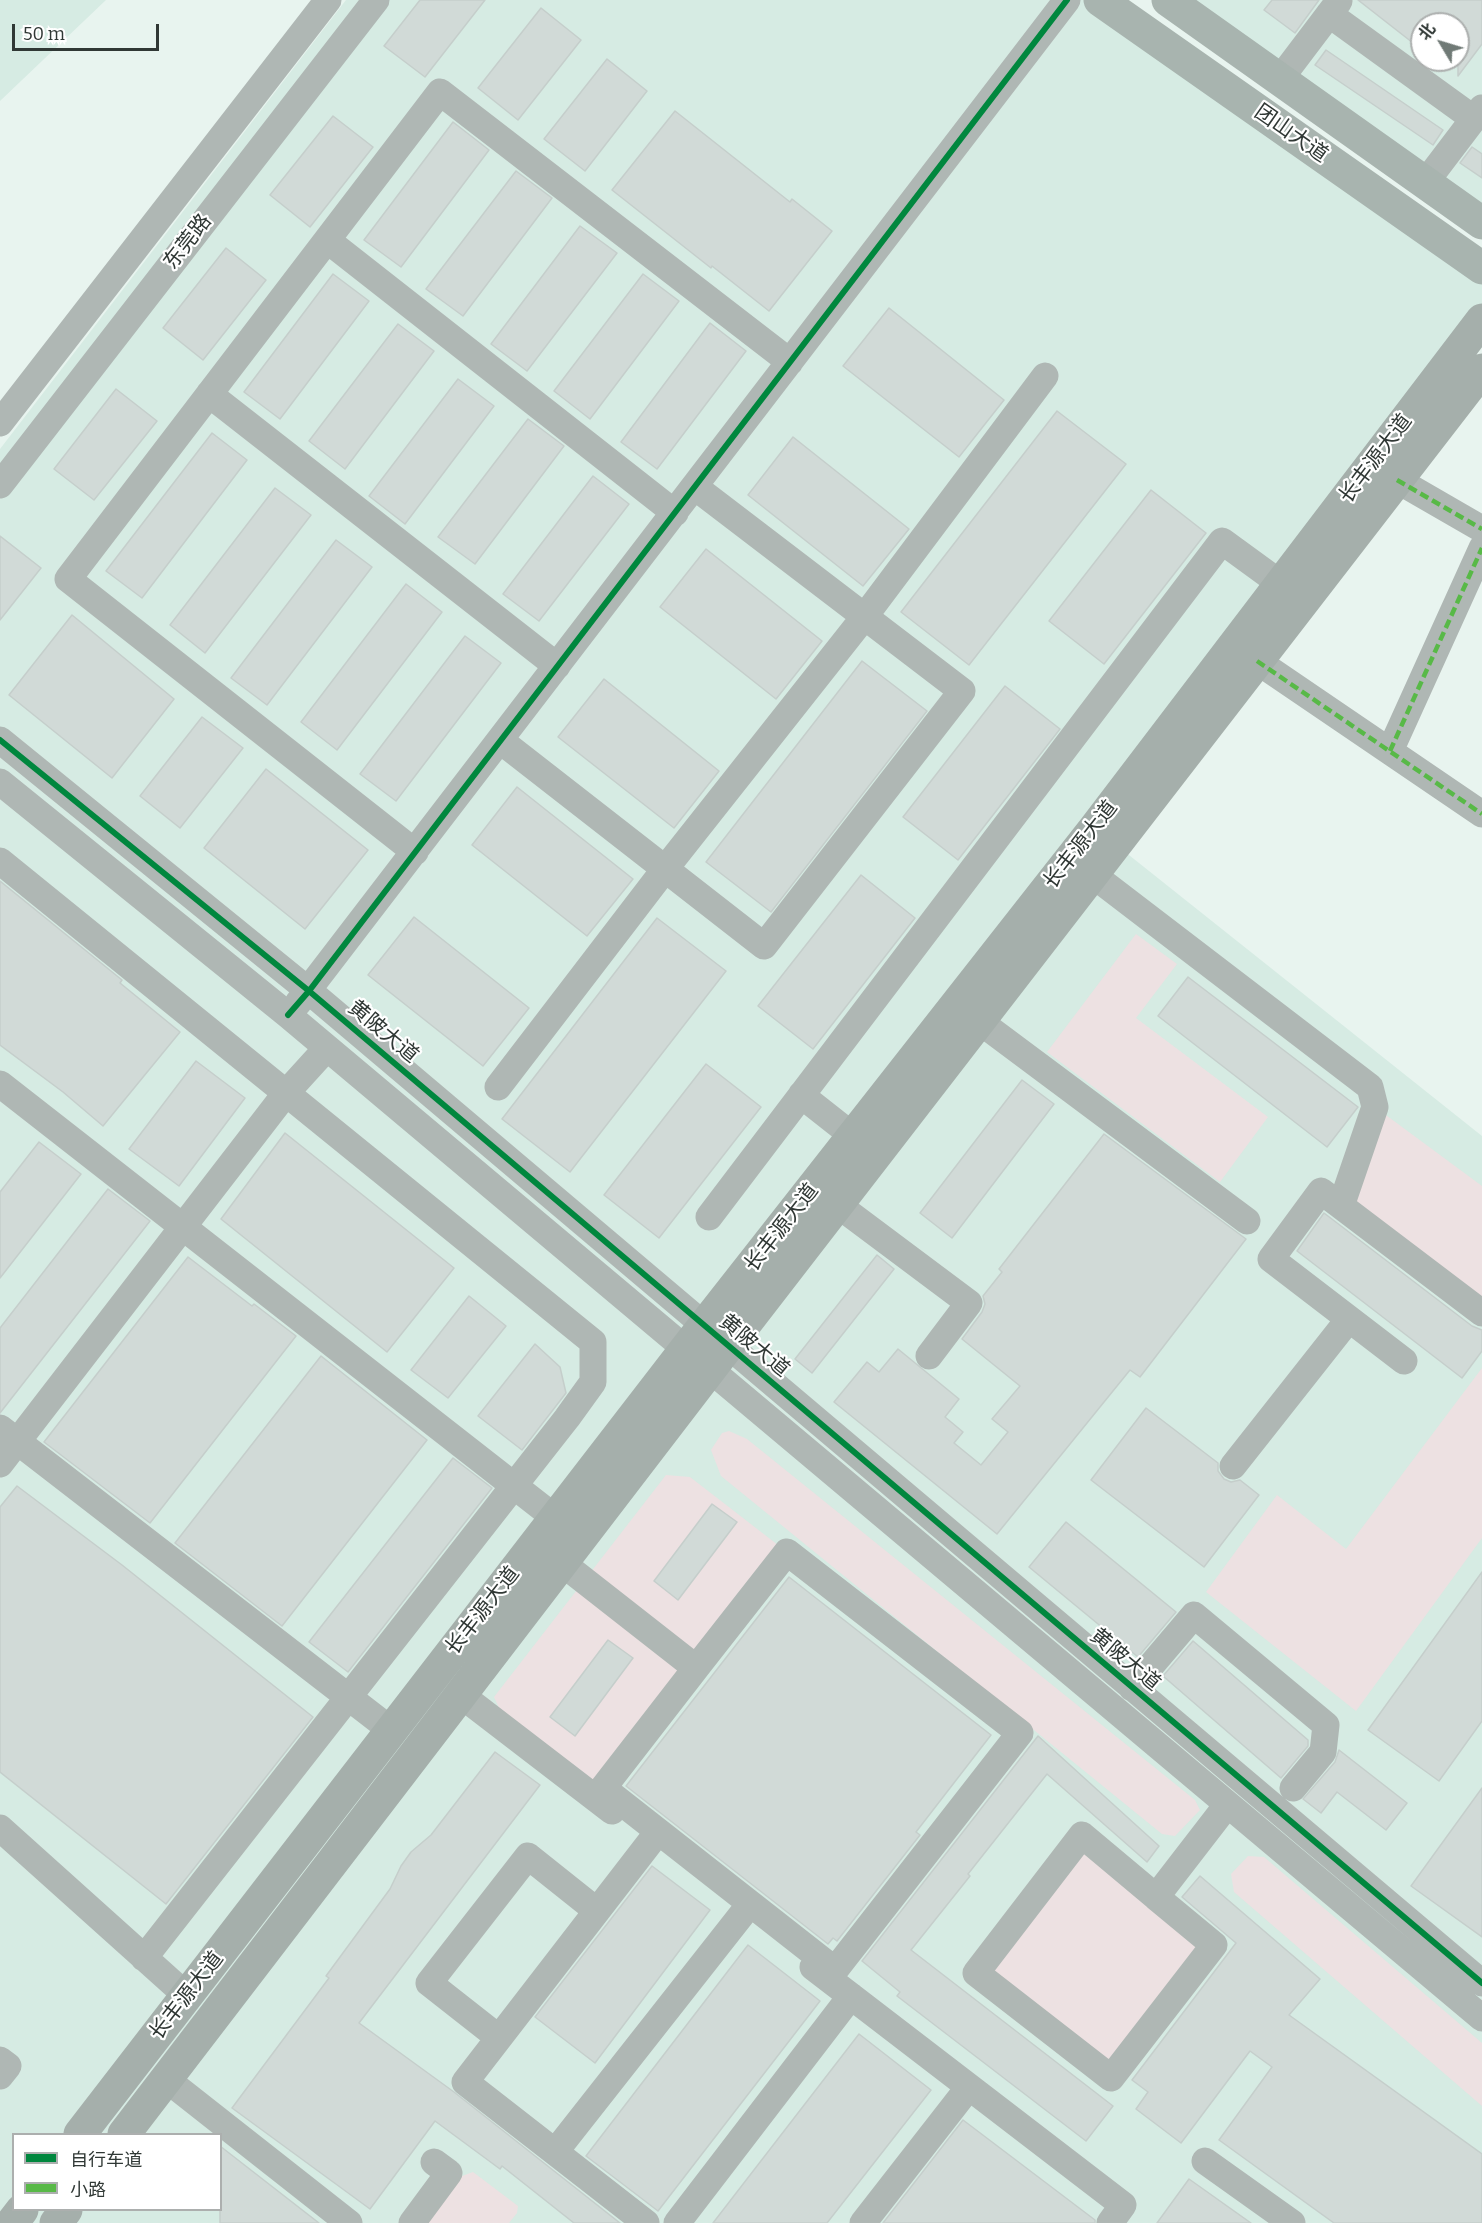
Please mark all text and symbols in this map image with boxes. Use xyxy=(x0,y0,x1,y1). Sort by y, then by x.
scale bar xyxy=(15,12,162,50)
north arrow xyxy=(1410,12,1470,72)
text: 北 xyxy=(1415,20,1439,44)
text: 50 m xyxy=(23,23,65,45)
street label: 团山大道 xyxy=(1249,100,1333,168)
street label: 东莞路 xyxy=(159,209,217,275)
street label: 长丰源大道 xyxy=(1334,409,1418,509)
street label: 长丰源大道 xyxy=(1039,796,1123,894)
street label: 黄陂大道 xyxy=(343,995,423,1069)
street label: 长丰源大道 xyxy=(740,1179,824,1277)
street label: 黄陂大道 xyxy=(714,1309,794,1383)
street label: 长丰源大道 xyxy=(441,1562,525,1660)
street label: 黄陂大道 xyxy=(1085,1623,1165,1697)
street label: 长丰源大道 xyxy=(145,1947,229,2045)
legend xyxy=(12,2133,222,2211)
text: 自行车道 xyxy=(70,2149,142,2171)
text: 小路 xyxy=(70,2179,106,2201)

